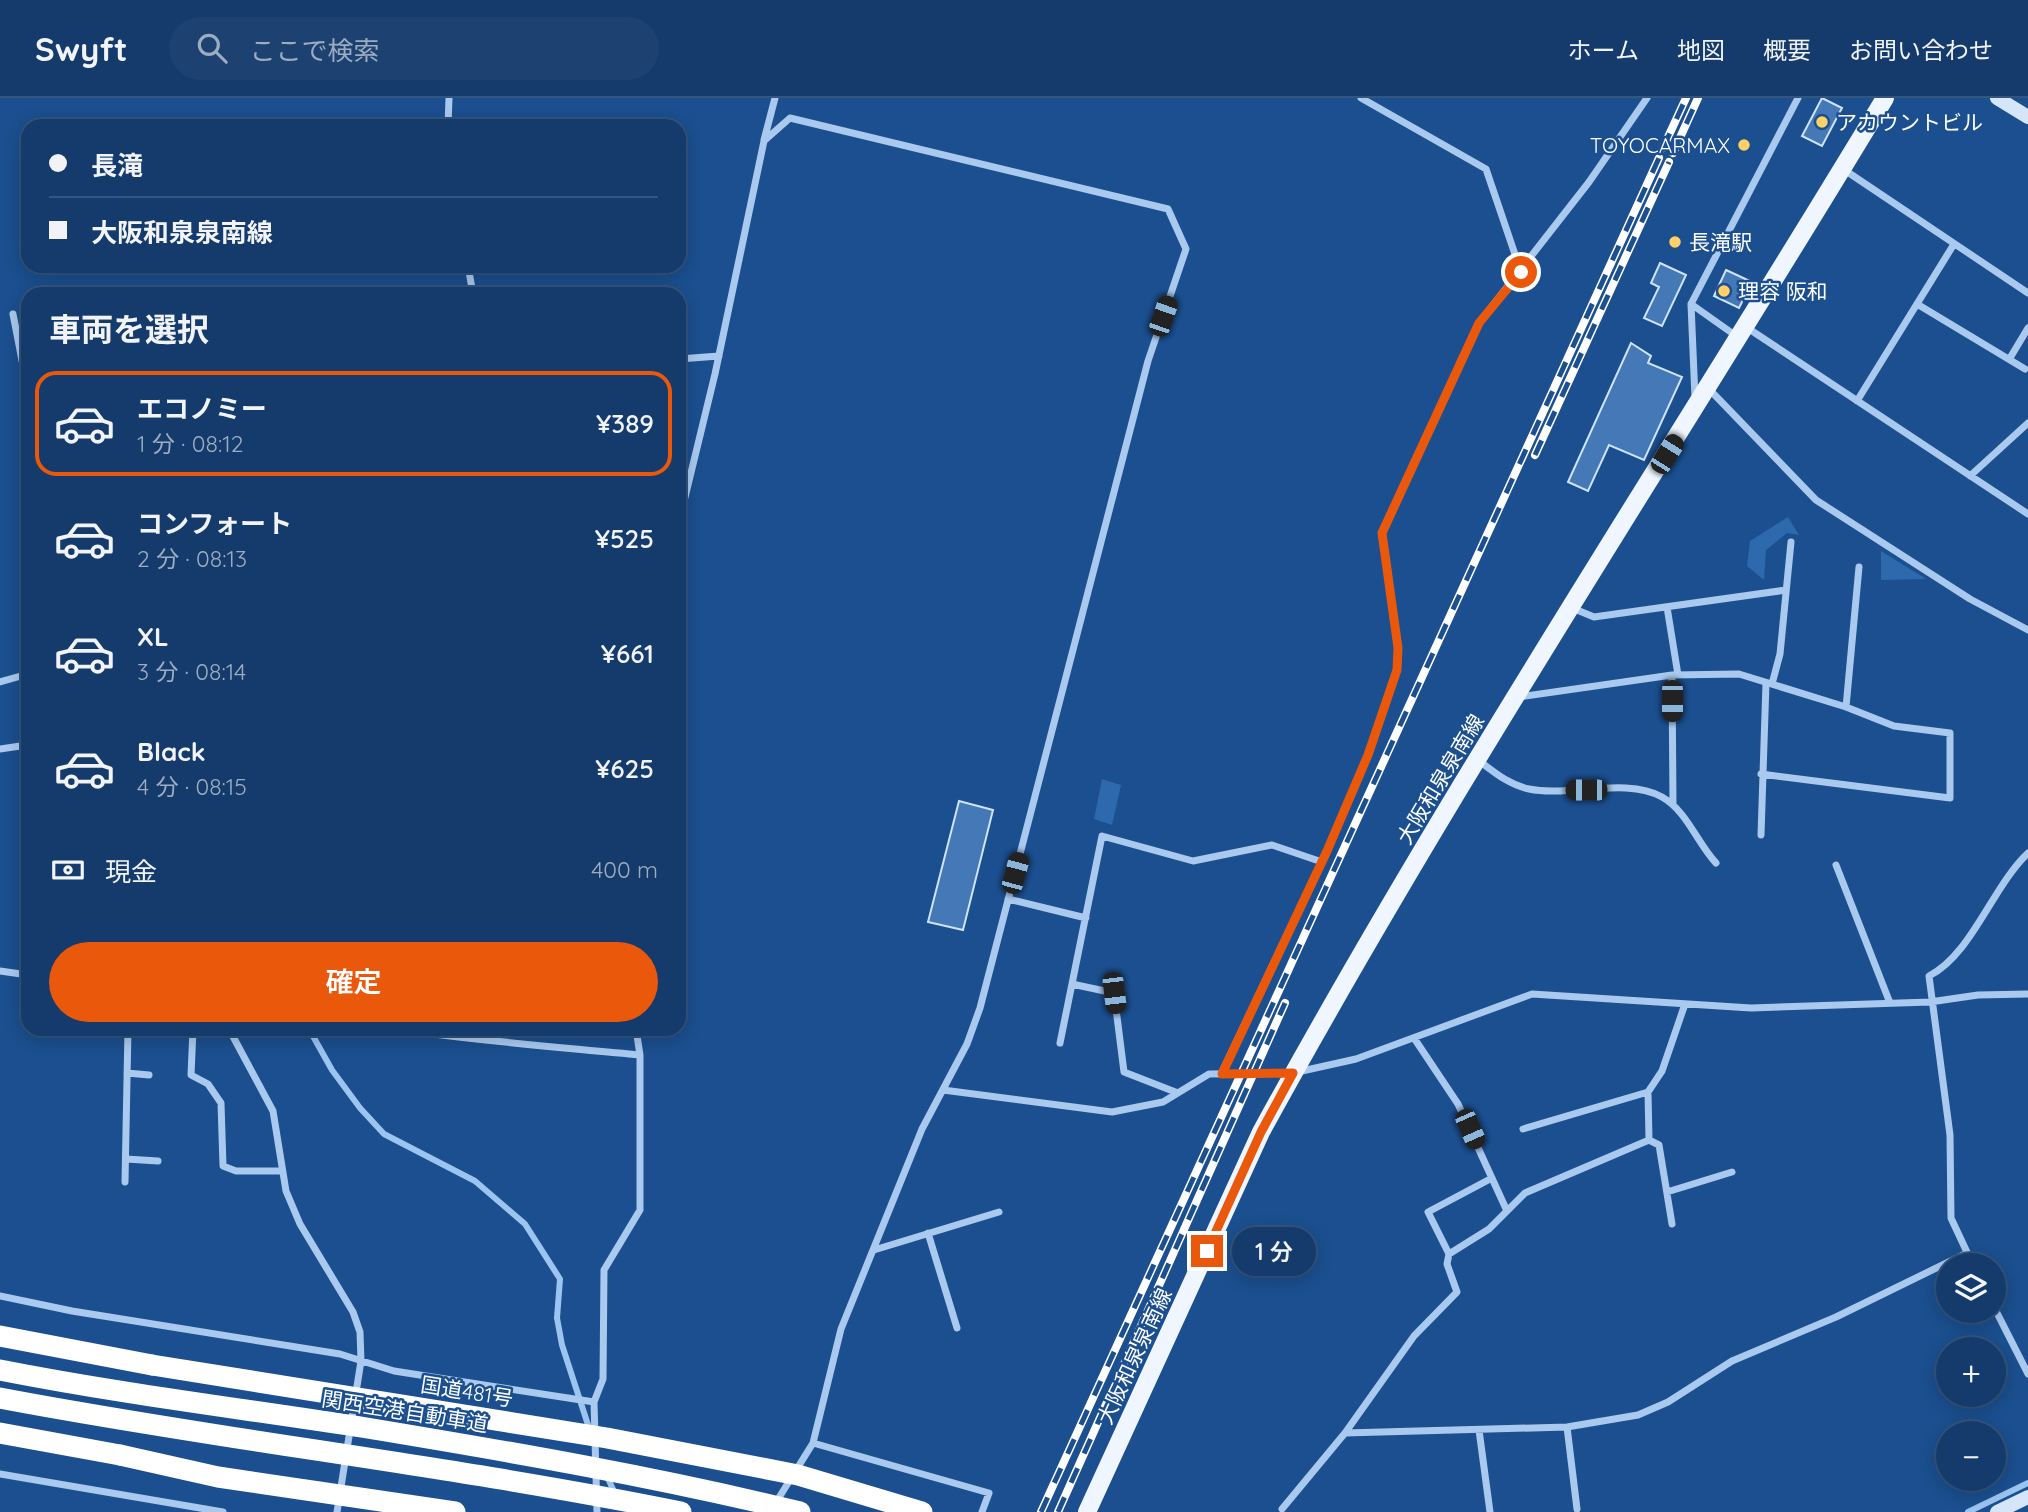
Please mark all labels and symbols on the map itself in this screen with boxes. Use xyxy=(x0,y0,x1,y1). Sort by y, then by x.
place label: アカウントビル xyxy=(1836,109,1983,135)
marker: アカウントビル xyxy=(1814,114,1830,130)
place label: TOYOCARMAX xyxy=(1590,132,1730,158)
marker: TOYOCARMAX xyxy=(1736,137,1752,153)
place label: 長滝駅 xyxy=(1689,229,1752,255)
marker: 長滝駅 xyxy=(1667,234,1683,250)
route start xyxy=(1505,256,1537,288)
place label: 理容 阪和 xyxy=(1738,278,1828,304)
marker: 理容 阪和 xyxy=(1716,283,1732,299)
car xyxy=(1147,293,1180,339)
car xyxy=(1647,431,1688,477)
car xyxy=(1662,680,1683,722)
street label: 大阪和泉泉南線 xyxy=(1391,709,1489,849)
car xyxy=(1566,780,1608,801)
car xyxy=(1000,850,1031,896)
car xyxy=(1102,971,1127,1015)
car xyxy=(1452,1106,1489,1152)
callout: 1 分 xyxy=(1232,1226,1316,1276)
route end xyxy=(1191,1235,1223,1267)
street label: 大阪和泉泉南線 xyxy=(1091,1284,1177,1428)
street label: 国道481号 xyxy=(419,1371,515,1411)
street label: 関西空港自動車道 xyxy=(320,1385,490,1437)

